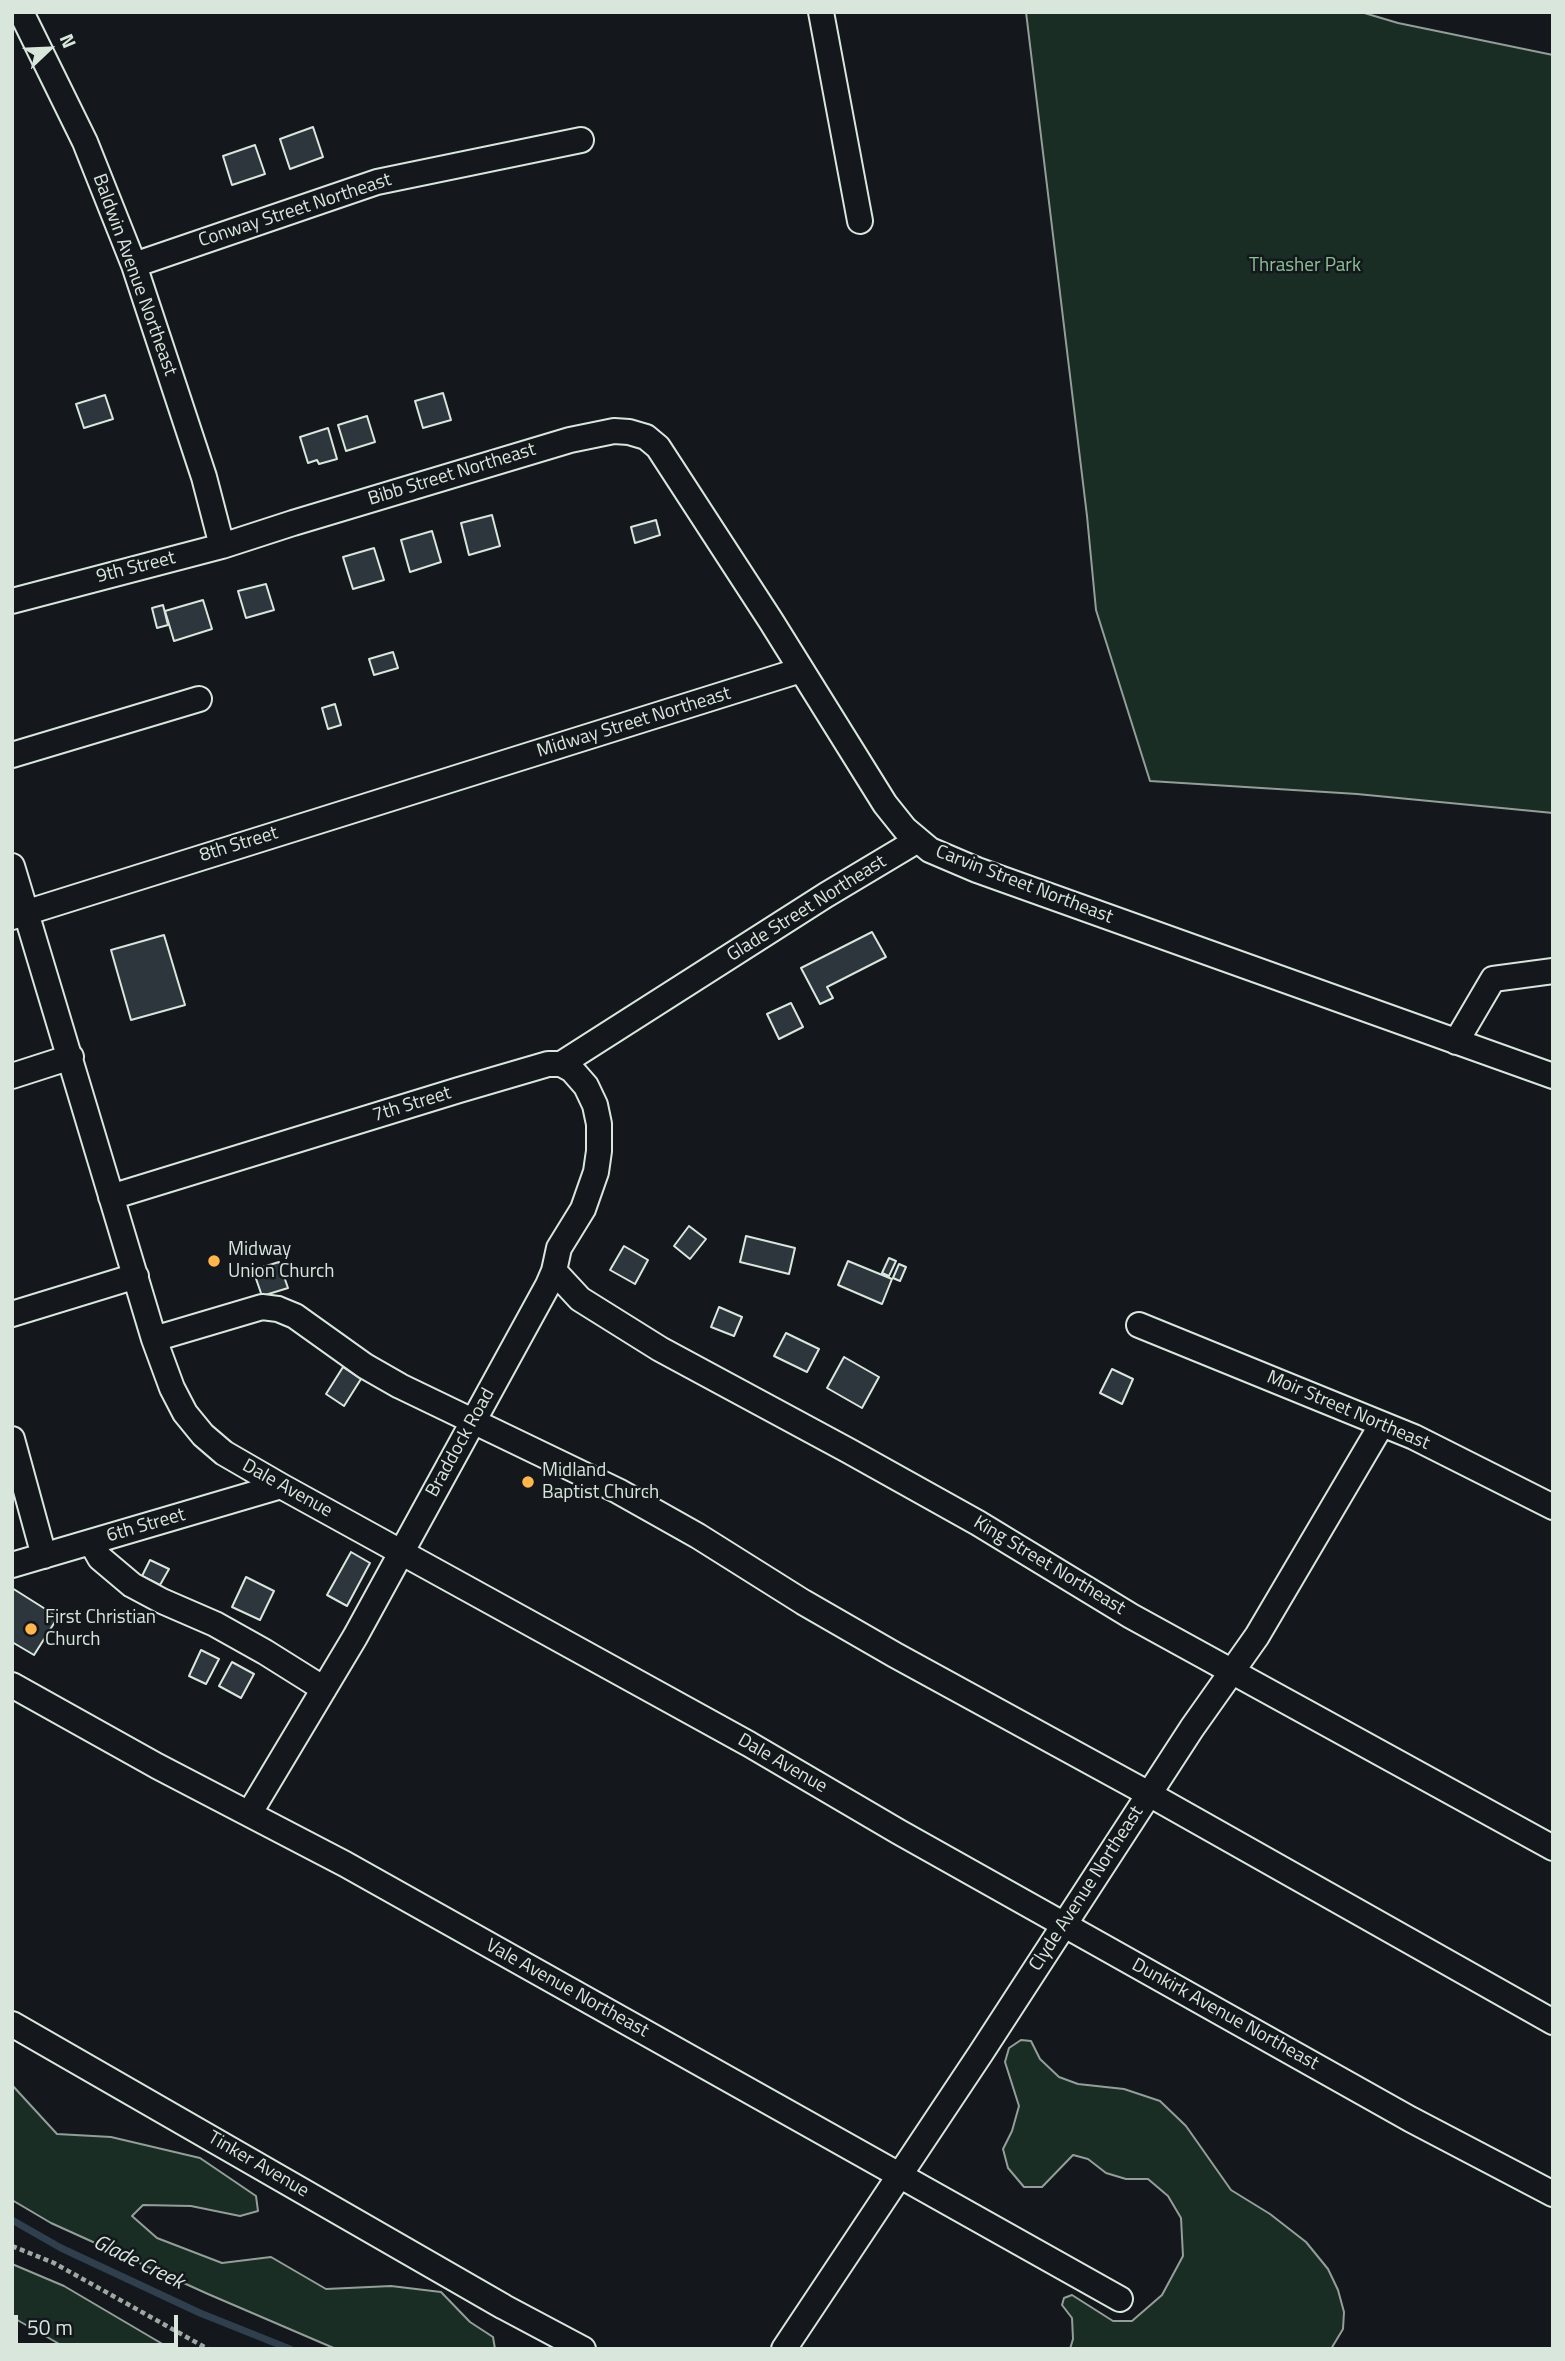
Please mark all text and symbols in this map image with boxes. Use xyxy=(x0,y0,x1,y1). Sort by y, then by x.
north arrow xyxy=(14,14,84,84)
text: N xyxy=(53,29,85,52)
street label: Conway Street Northeast xyxy=(196,169,394,253)
street label: Baldwin Avenue Northeast xyxy=(87,171,181,379)
park label: Thrasher Park xyxy=(1249,255,1361,277)
street label: Bibb Street Northeast xyxy=(365,439,539,511)
street label: 9th Street xyxy=(94,547,178,589)
street label: Midway Street Northeast xyxy=(534,683,734,763)
street label: 8th Street xyxy=(197,822,281,868)
street label: Carvin Street Northeast xyxy=(932,841,1116,929)
street label: Glade Street Northeast xyxy=(723,851,891,967)
street label: 7th Street xyxy=(370,1082,454,1128)
place label: Midway Union Church xyxy=(228,1239,335,1283)
marker: Midway Union Church xyxy=(206,1253,222,1269)
street label: Moir Street Northeast xyxy=(1263,1366,1433,1456)
street label: Braddock Road xyxy=(422,1385,500,1501)
street label: Dale Avenue xyxy=(238,1455,336,1523)
place label: Midland Baptist Church xyxy=(542,1460,659,1504)
marker: Midland Baptist Church xyxy=(520,1474,536,1490)
street label: 6th Street xyxy=(104,1504,188,1548)
street label: King Street Northeast xyxy=(969,1512,1129,1620)
place label: First Christian Church xyxy=(45,1607,156,1651)
marker: First Christian Church xyxy=(23,1621,39,1637)
street label: Dale Avenue xyxy=(733,1729,831,1799)
street label: Clyde Avenue Northeast xyxy=(1025,1802,1149,1976)
street label: Vale Avenue Northeast xyxy=(482,1935,652,2043)
street label: Dunkirk Avenue Northeast xyxy=(1128,1954,1322,2076)
street label: Tinker Avenue xyxy=(203,2127,313,2203)
water label: Glade Creek xyxy=(89,2230,187,2296)
scale bar xyxy=(18,2302,182,2346)
text: 50 m xyxy=(27,2311,73,2343)

